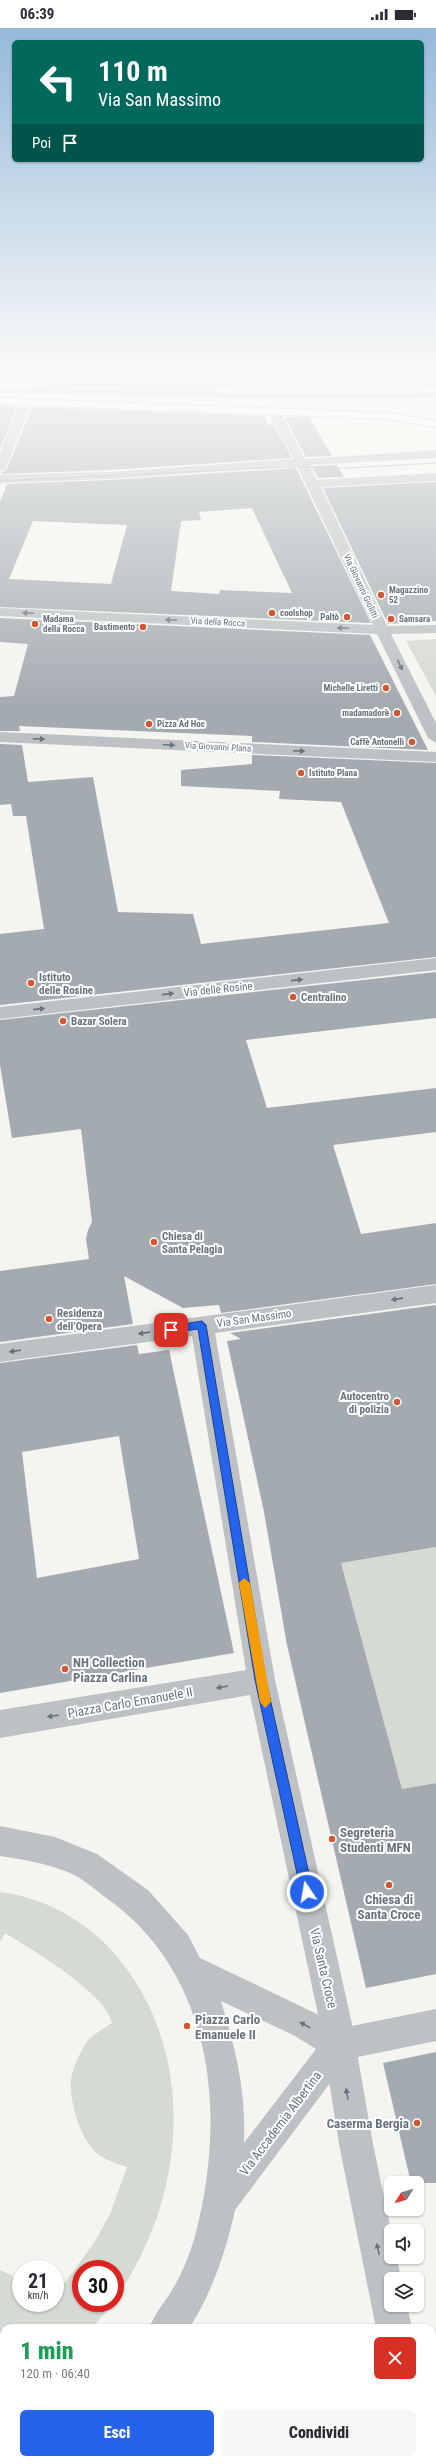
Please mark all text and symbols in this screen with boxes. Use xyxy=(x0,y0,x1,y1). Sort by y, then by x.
text: 06:39 xyxy=(20,5,54,23)
text: 110 m xyxy=(98,55,168,88)
icon: left xyxy=(32,56,84,108)
text: Via San Massimo xyxy=(98,89,221,110)
icon: arrive xyxy=(59,132,81,154)
text: Poi xyxy=(32,134,51,152)
street label: Via Giovanni Giolitti xyxy=(342,552,380,620)
place label: Magazzino 52 xyxy=(389,585,429,605)
marker: Magazzino 52 xyxy=(376,590,386,600)
marker: coolshop xyxy=(267,608,277,618)
place label: coolshop xyxy=(280,608,313,618)
one-way arrow xyxy=(21,610,34,616)
place label: Paltò xyxy=(320,612,340,622)
marker: Paltò xyxy=(342,612,352,622)
place label: Madama della Rocca xyxy=(43,614,85,634)
marker: Samsara xyxy=(386,614,396,624)
place label: Samsara xyxy=(399,614,430,624)
one-way arrow xyxy=(165,616,177,623)
street label: Via della Rocca xyxy=(190,616,246,628)
marker: Madama della Rocca xyxy=(30,619,40,629)
place label: Bastimento xyxy=(94,622,136,632)
marker: Bastimento xyxy=(138,622,148,632)
one-way arrow xyxy=(336,625,349,631)
one-way arrow xyxy=(397,659,403,671)
place label: Michelle Liretti xyxy=(324,683,378,693)
marker: Michelle Liretti xyxy=(381,683,391,693)
place label: madamadorè xyxy=(342,708,390,718)
marker: madamadorè xyxy=(392,708,402,718)
marker: Pizza Ad Hoc xyxy=(144,719,154,729)
place label: Pizza Ad Hoc xyxy=(157,719,205,729)
one-way arrow xyxy=(33,735,45,742)
place label: Caffè Antonelli xyxy=(350,737,404,747)
marker: Caffè Antonelli xyxy=(407,737,417,747)
street label: Via Giovanni Plana xyxy=(185,740,251,754)
one-way arrow xyxy=(163,742,176,748)
one-way arrow xyxy=(293,748,306,754)
marker: Istituto Plana xyxy=(296,768,306,778)
place label: Istituto Plana xyxy=(309,768,357,778)
place label: Istituto delle Rosine xyxy=(39,971,93,997)
one-way arrow xyxy=(291,977,303,983)
marker: Istituto delle Rosine xyxy=(26,978,36,988)
street label: Via delle Rosine xyxy=(183,979,253,1000)
one-way arrow xyxy=(162,991,174,998)
place label: Centralino xyxy=(301,991,347,1004)
marker: Centralino xyxy=(288,992,298,1002)
one-way arrow xyxy=(33,1006,45,1012)
place label: Bazar Solera xyxy=(71,1015,127,1028)
marker: Bazar Solera xyxy=(58,1016,68,1026)
place label: Chiesa di Santa Pelagia xyxy=(162,1230,223,1256)
marker: Chiesa di Santa Pelagia xyxy=(149,1237,159,1247)
one-way arrow xyxy=(391,1296,403,1302)
place label: Residenza dell’Opera xyxy=(57,1307,102,1333)
street label: Via San Massimo xyxy=(216,1307,293,1330)
pin xyxy=(154,1313,188,1347)
marker: Residenza dell’Opera xyxy=(44,1314,54,1324)
icon: arrive xyxy=(160,1319,182,1341)
one-way arrow xyxy=(138,1330,150,1336)
one-way arrow xyxy=(9,1348,21,1354)
place label: Autocentro di polizia xyxy=(340,1390,390,1416)
marker: Autocentro di polizia xyxy=(392,1397,402,1407)
place label: NH Collection Piazza Carlina xyxy=(73,1655,148,1685)
marker: NH Collection Piazza Carlina xyxy=(60,1664,70,1674)
street label: Piazza Carlo Emanuele II xyxy=(66,1684,194,1721)
one-way arrow xyxy=(216,1684,228,1690)
one-way arrow xyxy=(47,1713,59,1719)
place label: Segreteria Studenti MFN xyxy=(340,1825,411,1855)
marker: Segreteria Studenti MFN xyxy=(327,1834,337,1844)
position arrow xyxy=(286,1871,328,1913)
marker: Chiesa di Santa Croce xyxy=(384,1880,394,1890)
place label: Chiesa di Santa Croce xyxy=(358,1892,420,1922)
street label: Via Santa Croce xyxy=(307,1927,340,2010)
place label: Piazza Carlo Emanuele II xyxy=(195,2012,261,2042)
marker: Piazza Carlo Emanuele II xyxy=(182,2021,192,2031)
one-way arrow xyxy=(299,2022,311,2028)
street label: Via Accademia Albertina xyxy=(236,2068,324,2178)
one-way arrow xyxy=(344,2088,350,2100)
place label: Caserma Bergia xyxy=(327,2116,409,2131)
marker: Caserma Bergia xyxy=(412,2118,422,2128)
north arrow xyxy=(384,2176,424,2216)
map controls xyxy=(384,2176,424,2312)
button: sound xyxy=(384,2224,424,2264)
one-way arrow xyxy=(374,2243,380,2255)
speed limit sign: 30 xyxy=(72,2260,124,2312)
text: 21 xyxy=(28,2269,48,2293)
button: layers xyxy=(384,2272,424,2312)
text: km/h xyxy=(28,2290,48,2301)
text: 1 min xyxy=(20,2337,74,2365)
button: close xyxy=(374,2337,416,2379)
text: 120 m · 06:40 xyxy=(20,2366,90,2381)
button: Esci xyxy=(20,2410,214,2456)
button: Condividi xyxy=(222,2410,416,2456)

